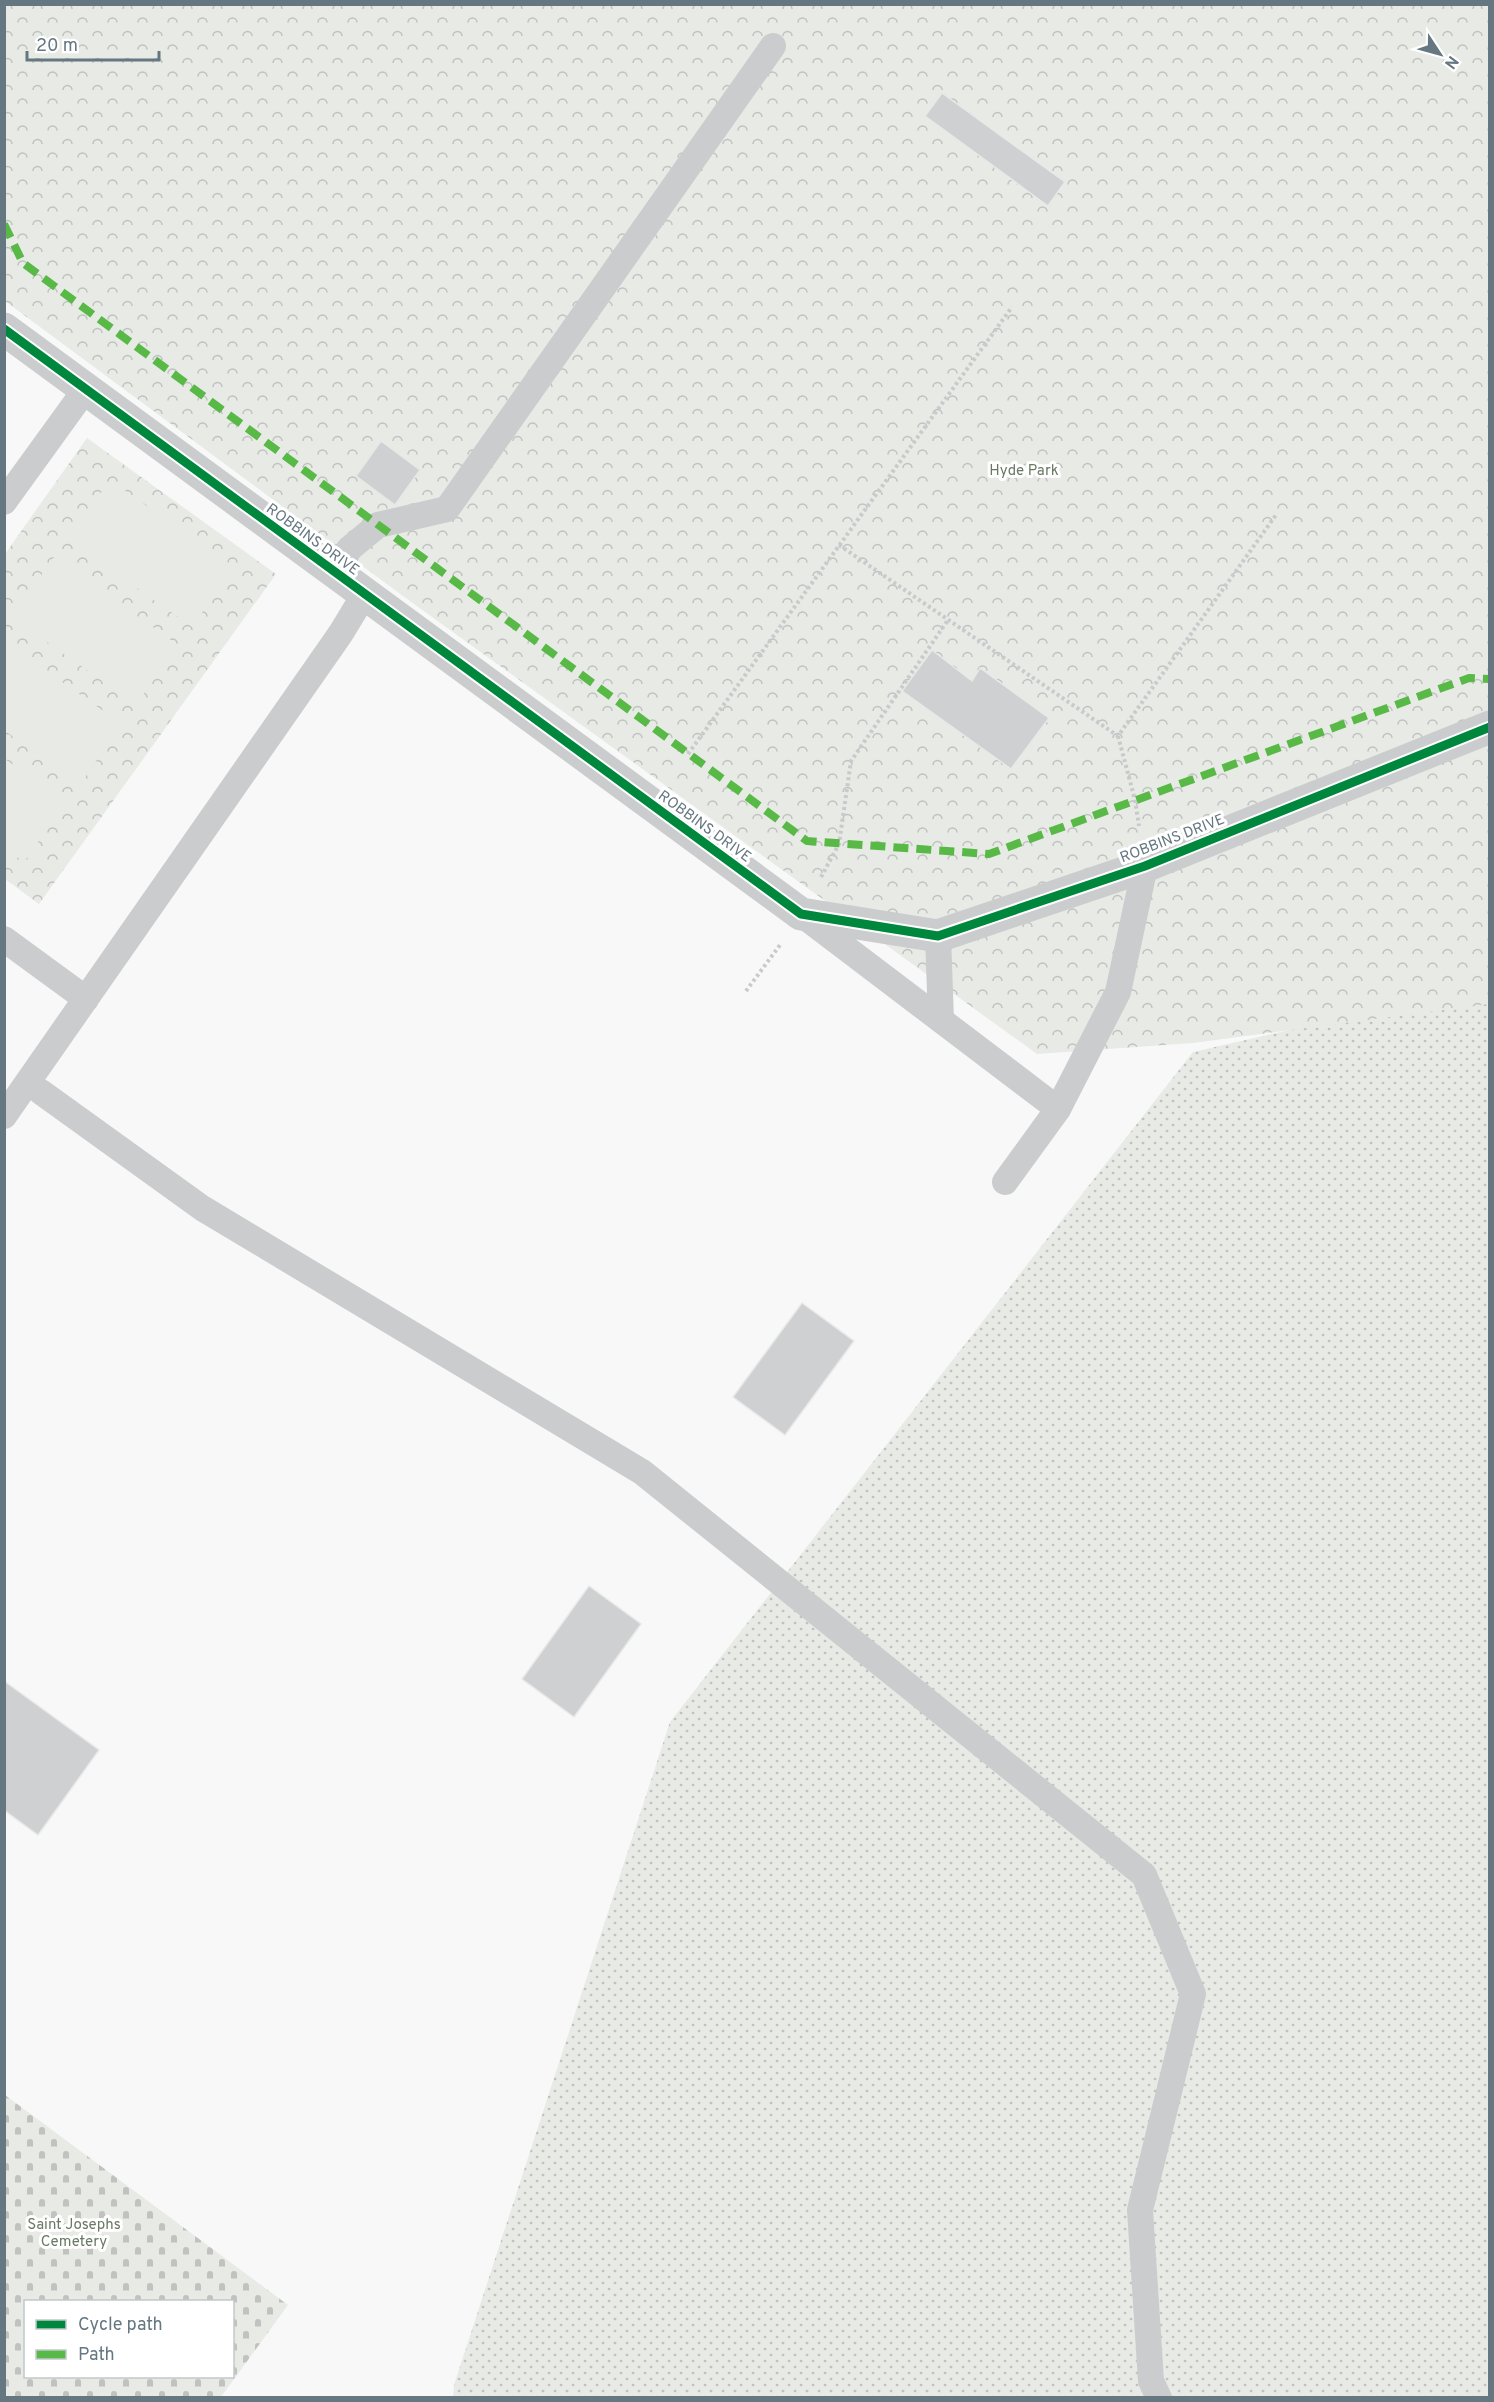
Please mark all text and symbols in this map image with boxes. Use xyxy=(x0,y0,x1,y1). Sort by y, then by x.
scale bar xyxy=(27,24,159,62)
north arrow xyxy=(1410,24,1470,84)
text: 20 m xyxy=(36,35,78,58)
text: N xyxy=(1439,51,1462,72)
park label: Hyde Park xyxy=(989,462,1059,481)
street label: ROBBINS DRIVE xyxy=(262,500,362,580)
street label: ROBBINS DRIVE xyxy=(654,787,754,867)
street label: ROBBINS DRIVE xyxy=(1118,811,1228,868)
park label: Saint Josephs Cemetery xyxy=(27,2216,121,2252)
legend xyxy=(24,2300,234,2378)
text: Cycle path xyxy=(78,2314,163,2337)
text: Path xyxy=(78,2344,115,2367)

